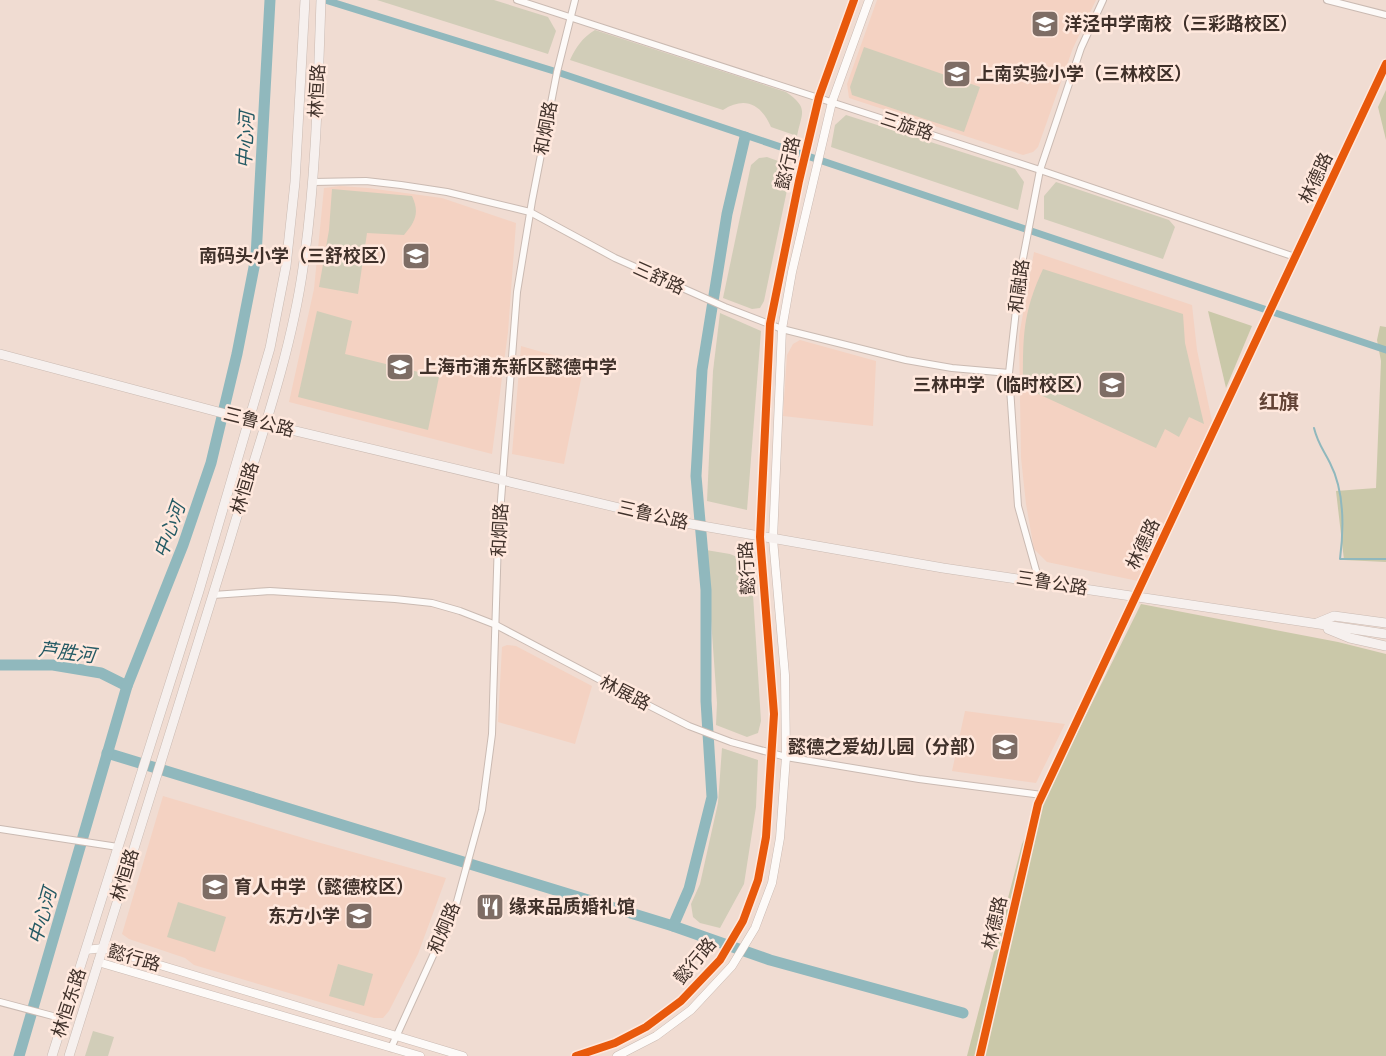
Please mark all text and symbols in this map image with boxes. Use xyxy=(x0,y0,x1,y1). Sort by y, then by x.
school or university icon: 洋泾中学南校（三彩路校区） xyxy=(1030,9,1060,39)
place label: 洋泾中学南校（三彩路校区） xyxy=(1064,12,1298,34)
school or university icon: 上南实验小学（三林校区） xyxy=(942,59,972,89)
place label: 上南实验小学（三林校区） xyxy=(976,62,1192,84)
street label: 林恒路 xyxy=(304,63,328,118)
street label: 和炯路 xyxy=(529,99,561,156)
street label: 三旋路 xyxy=(878,106,936,144)
water label: 中心河 xyxy=(232,107,258,169)
street label: 懿行路 xyxy=(770,134,804,192)
street label: 林德路 xyxy=(1294,148,1336,207)
school or university icon: 南码头小学（三舒校区） xyxy=(401,241,431,271)
place label: 南码头小学（三舒校区） xyxy=(199,244,397,266)
street label: 三舒路 xyxy=(630,256,689,298)
street label: 和融路 xyxy=(1003,258,1033,314)
school or university icon: 上海市浦东新区懿德中学 xyxy=(385,352,415,382)
place label: 上海市浦东新区懿德中学 xyxy=(419,355,617,377)
school or university icon: 三林中学（临时校区） xyxy=(1097,370,1127,400)
place label: 三林中学（临时校区） xyxy=(913,373,1093,395)
district label: 红旗 xyxy=(1259,389,1299,413)
street label: 三鲁公路 xyxy=(222,402,297,440)
street label: 林恒路 xyxy=(226,459,262,517)
water label: 中心河 xyxy=(148,495,190,561)
street label: 三鲁公路 xyxy=(616,495,691,533)
street label: 和炯路 xyxy=(487,502,511,557)
street label: 林德路 xyxy=(1121,514,1163,573)
street label: 懿行路 xyxy=(734,541,758,596)
street label: 三鲁公路 xyxy=(1015,566,1089,599)
water label: 芦胜河 xyxy=(37,637,101,667)
street label: 林展路 xyxy=(596,670,655,714)
school or university icon: 懿德之爱幼儿园（分部） xyxy=(990,732,1020,762)
place label: 懿德之爱幼儿园（分部） xyxy=(788,735,986,757)
street label: 林恒路 xyxy=(106,846,142,904)
school or university icon: 育人中学（懿德校区） xyxy=(200,872,230,902)
place label: 育人中学（懿德校区） xyxy=(234,875,414,897)
water label: 中心河 xyxy=(23,881,62,946)
restaurant icon: 缘来品质婚礼馆 xyxy=(475,892,505,922)
street label: 林德路 xyxy=(977,894,1011,952)
place label: 缘来品质婚礼馆 xyxy=(509,895,635,917)
street label: 和炯路 xyxy=(422,898,464,957)
school or university icon: 东方小学 xyxy=(344,901,374,931)
place label: 东方小学 xyxy=(268,904,340,926)
street label: 懿行路 xyxy=(668,933,720,988)
street label: 懿行路 xyxy=(105,939,163,975)
street label: 林恒东路 xyxy=(46,965,90,1040)

